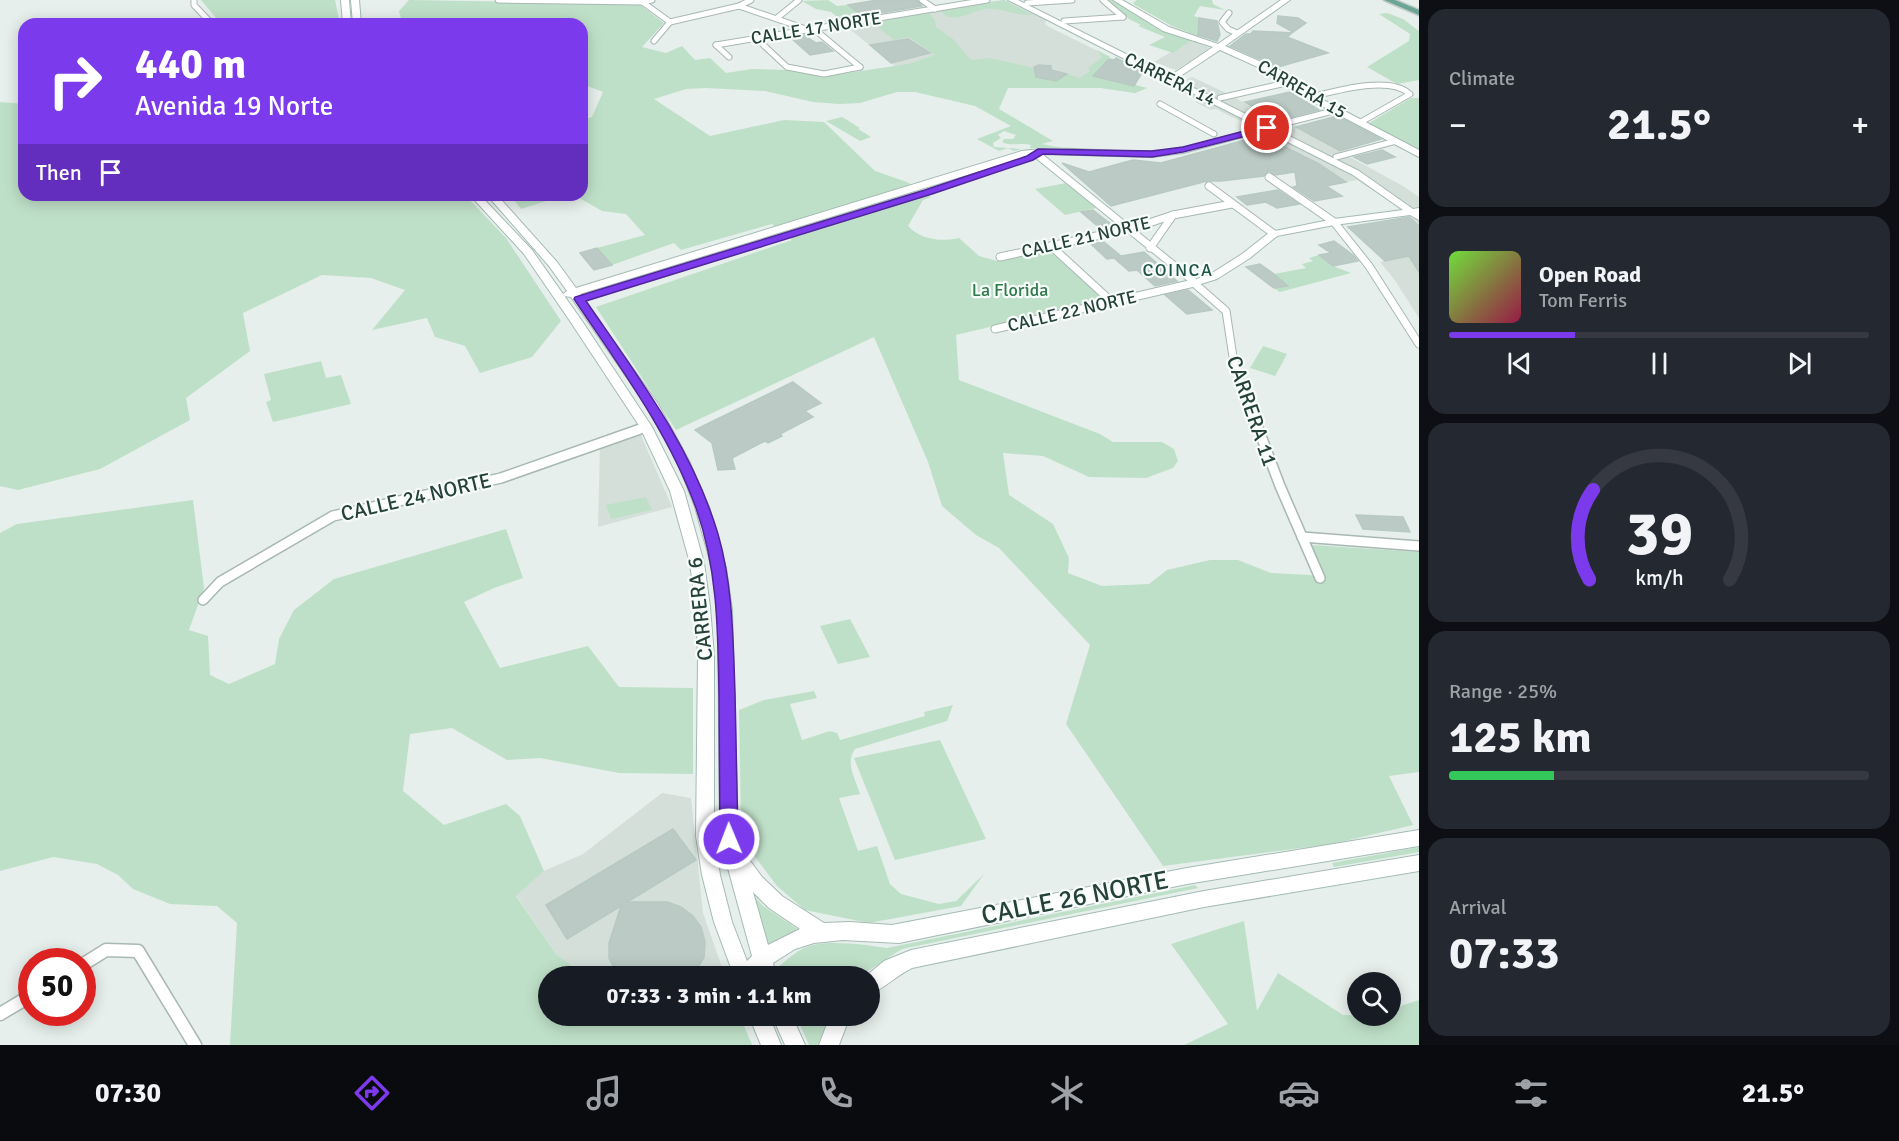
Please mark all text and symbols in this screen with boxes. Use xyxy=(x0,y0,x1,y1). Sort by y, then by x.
street label: CALLE 17 NORTE xyxy=(749,7,883,49)
text: 440 m xyxy=(135,39,246,90)
icon: right xyxy=(36,42,114,120)
street label: CARRERA 14 xyxy=(1121,47,1220,111)
street label: CARRERA 15 xyxy=(1254,55,1350,123)
text: Climate xyxy=(1449,66,1515,91)
text: Avenida 19 Norte xyxy=(135,90,333,123)
text: 21.5° xyxy=(1607,97,1711,152)
pin xyxy=(1241,102,1292,153)
text: − xyxy=(1449,105,1467,146)
text: + xyxy=(1851,105,1869,146)
icon: arrive xyxy=(1250,111,1283,144)
icon: arrive xyxy=(94,156,127,189)
text: Then xyxy=(36,159,82,186)
street label: CALLE 21 NORTE xyxy=(1019,211,1153,263)
district label: COINCA xyxy=(1143,259,1213,281)
text: Open Road xyxy=(1539,261,1641,288)
park label: La Florida xyxy=(972,279,1048,301)
street label: CALLE 22 NORTE xyxy=(1005,285,1139,337)
text: Tom Ferris xyxy=(1539,288,1627,313)
icon: previous xyxy=(1503,347,1536,380)
icon: pause xyxy=(1643,347,1676,380)
icon: next xyxy=(1783,347,1816,380)
street label: CARRERA 11 xyxy=(1221,352,1283,470)
street label: CALLE 24 NORTE xyxy=(338,467,494,527)
text: 39 xyxy=(1625,495,1693,572)
street label: CARRERA 6 xyxy=(682,556,718,662)
text: km/h xyxy=(1635,565,1683,591)
text: Range · 25% xyxy=(1449,679,1557,704)
text: 125 km xyxy=(1449,710,1592,765)
position arrow xyxy=(697,807,761,871)
street label: CALLE 26 NORTE xyxy=(979,864,1171,932)
text: Arrival xyxy=(1449,895,1507,920)
text: 07:33 xyxy=(1449,926,1559,981)
speed limit sign: 50 xyxy=(18,948,96,1026)
map controls xyxy=(1347,972,1401,1026)
button: search xyxy=(1347,972,1401,1026)
text: 07:33 · 3 min · 1.1 km xyxy=(606,982,812,1009)
icon: directions xyxy=(351,1072,393,1114)
icon: music xyxy=(583,1072,625,1114)
icon: phone xyxy=(815,1072,857,1114)
icon: climate xyxy=(1046,1072,1088,1114)
icon: car xyxy=(1278,1072,1320,1114)
icon: filters xyxy=(1510,1072,1552,1114)
text: 07:30 xyxy=(95,1077,161,1110)
text: 21.5° xyxy=(1742,1077,1804,1110)

